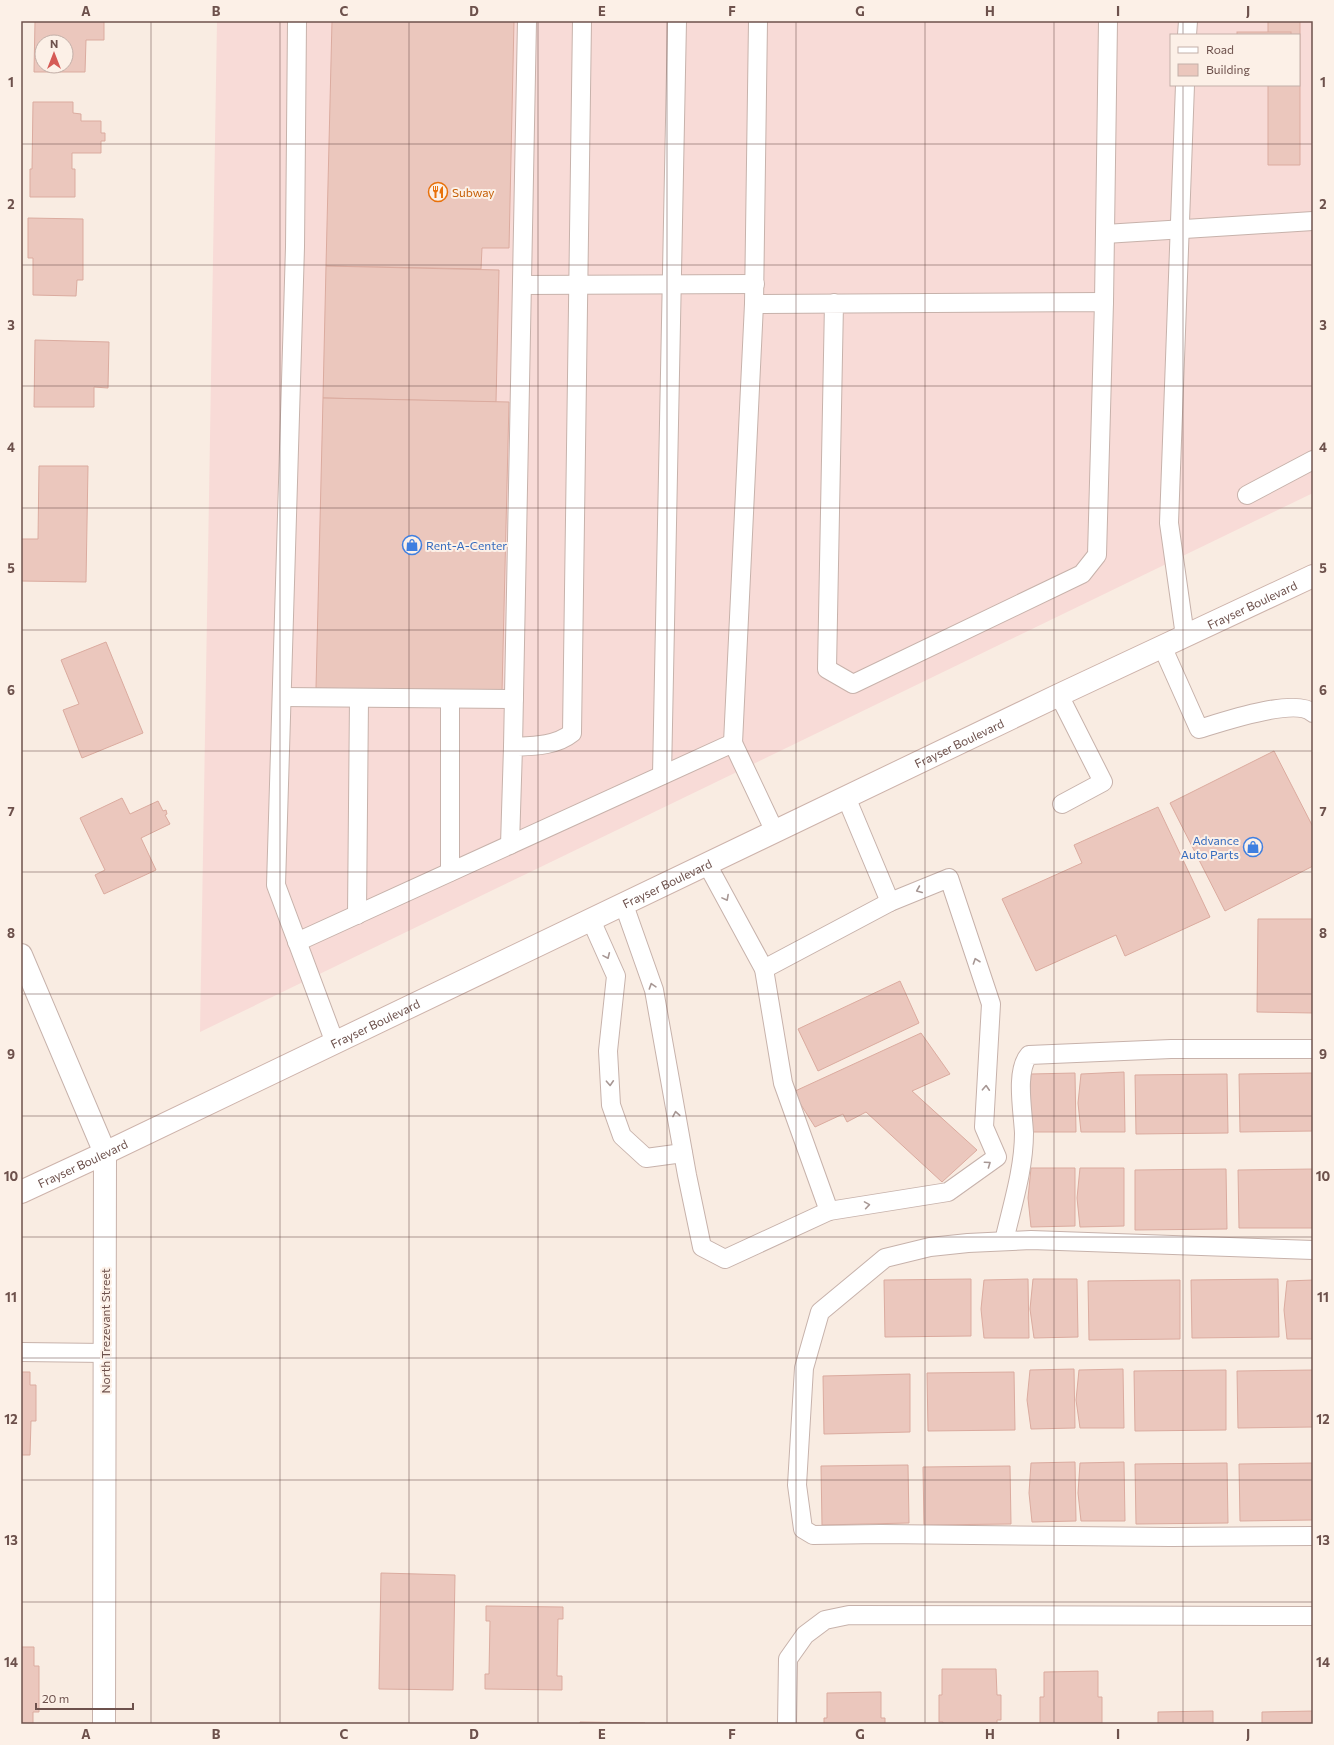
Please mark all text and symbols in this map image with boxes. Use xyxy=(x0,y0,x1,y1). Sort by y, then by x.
text: A xyxy=(81,3,91,19)
text: B xyxy=(212,3,221,19)
text: C xyxy=(340,3,349,19)
text: D xyxy=(469,3,479,19)
text: E xyxy=(598,3,606,19)
text: F xyxy=(728,3,736,19)
text: G xyxy=(855,3,865,19)
text: H xyxy=(985,3,995,19)
text: I xyxy=(1116,3,1120,19)
text: J xyxy=(1246,3,1250,19)
north arrow xyxy=(34,34,74,74)
legend xyxy=(1170,34,1300,86)
text: N xyxy=(50,37,58,50)
text: Road xyxy=(1206,42,1234,56)
text: Building xyxy=(1206,62,1250,76)
text: 1 xyxy=(8,74,14,90)
text: 1 xyxy=(1320,74,1326,90)
restaurant icon: Subway xyxy=(427,181,449,203)
place label: Subway xyxy=(452,185,495,199)
text: 2 xyxy=(7,196,15,212)
text: 2 xyxy=(1319,196,1327,212)
text: 3 xyxy=(7,317,15,333)
text: 3 xyxy=(1319,317,1327,333)
text: 4 xyxy=(7,439,15,455)
text: 4 xyxy=(1319,439,1327,455)
shop icon: Rent-A-Center xyxy=(401,534,423,556)
place label: Rent-A-Center xyxy=(426,538,507,552)
text: 5 xyxy=(7,560,15,576)
text: 5 xyxy=(1319,560,1327,576)
street label: Frayser Boulevard xyxy=(1205,578,1299,632)
text: 6 xyxy=(7,682,15,698)
text: 6 xyxy=(1319,682,1327,698)
street label: Frayser Boulevard xyxy=(912,716,1006,770)
text: 7 xyxy=(7,803,15,819)
text: 7 xyxy=(1319,803,1327,819)
place label: Advance Auto Parts xyxy=(1181,833,1239,861)
shop icon: Advance Auto Parts xyxy=(1242,836,1264,858)
street label: Frayser Boulevard xyxy=(620,856,714,911)
one-way arrow xyxy=(916,886,923,894)
one-way arrow xyxy=(721,894,728,901)
text: 8 xyxy=(7,925,15,941)
text: 8 xyxy=(1319,925,1327,941)
one-way arrow xyxy=(602,952,610,959)
one-way arrow xyxy=(972,958,981,965)
one-way arrow xyxy=(649,983,657,990)
street label: Frayser Boulevard xyxy=(328,996,422,1051)
text: 9 xyxy=(7,1046,15,1062)
text: 9 xyxy=(1319,1046,1327,1062)
one-way arrow xyxy=(606,1080,614,1086)
one-way arrow xyxy=(982,1085,991,1091)
one-way arrow xyxy=(672,1111,681,1117)
street label: Frayser Boulevard xyxy=(36,1136,130,1190)
one-way arrow xyxy=(983,1162,990,1169)
text: 10 xyxy=(4,1168,19,1184)
text: 10 xyxy=(1316,1168,1331,1184)
one-way arrow xyxy=(864,1201,870,1210)
street label: North Trezevant Street xyxy=(98,1268,112,1394)
text: 11 xyxy=(5,1289,17,1305)
text: 11 xyxy=(1317,1289,1329,1305)
text: 12 xyxy=(4,1411,18,1427)
text: 12 xyxy=(1316,1411,1330,1427)
text: 13 xyxy=(4,1532,18,1548)
text: 13 xyxy=(1316,1532,1330,1548)
text: 14 xyxy=(4,1654,18,1670)
text: 14 xyxy=(1316,1654,1330,1670)
scale bar xyxy=(36,1685,133,1711)
text: 20 m xyxy=(42,1691,69,1705)
text: A xyxy=(81,1726,91,1742)
text: B xyxy=(212,1726,221,1742)
text: C xyxy=(340,1726,349,1742)
text: D xyxy=(469,1726,479,1742)
text: E xyxy=(598,1726,606,1742)
text: F xyxy=(728,1726,736,1742)
text: G xyxy=(855,1726,865,1742)
text: H xyxy=(985,1726,995,1742)
text: I xyxy=(1116,1726,1120,1742)
text: J xyxy=(1246,1726,1250,1742)

